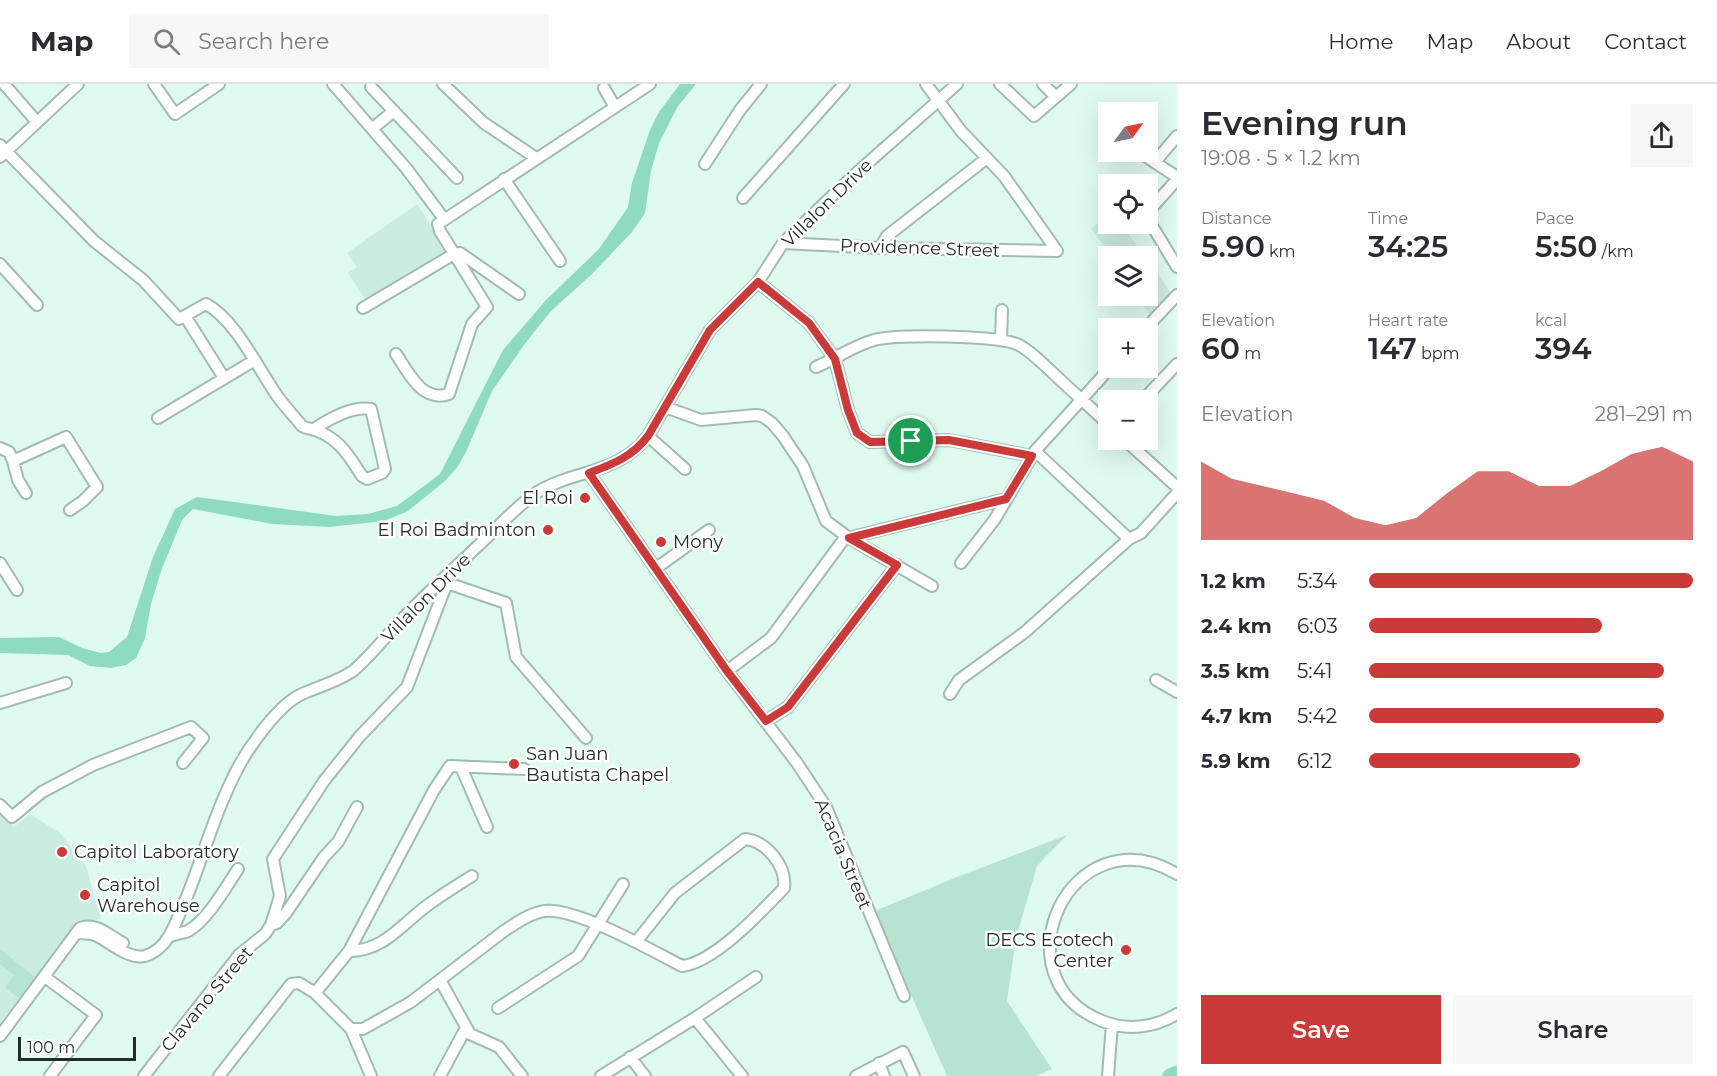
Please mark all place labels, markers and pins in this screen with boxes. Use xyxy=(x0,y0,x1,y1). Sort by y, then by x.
pin xyxy=(885,415,936,466)
place label: El Roi xyxy=(522,487,573,509)
marker: El Roi xyxy=(578,491,592,505)
place label: El Roi Badminton xyxy=(378,519,536,541)
marker: El Roi Badminton xyxy=(541,523,555,537)
place label: Mony xyxy=(673,531,723,553)
marker: Mony xyxy=(654,535,668,549)
place label: San Juan Bautista Chapel xyxy=(526,743,669,786)
marker: San Juan Bautista Chapel xyxy=(507,757,521,771)
place label: Capitol Laboratory xyxy=(74,841,239,863)
marker: Capitol Laboratory xyxy=(55,845,69,859)
place label: Capitol Warehouse xyxy=(97,874,200,917)
marker: Capitol Warehouse xyxy=(78,888,92,902)
place label: DECS Ecotech Center xyxy=(985,929,1114,972)
marker: DECS Ecotech Center xyxy=(1119,943,1133,957)

